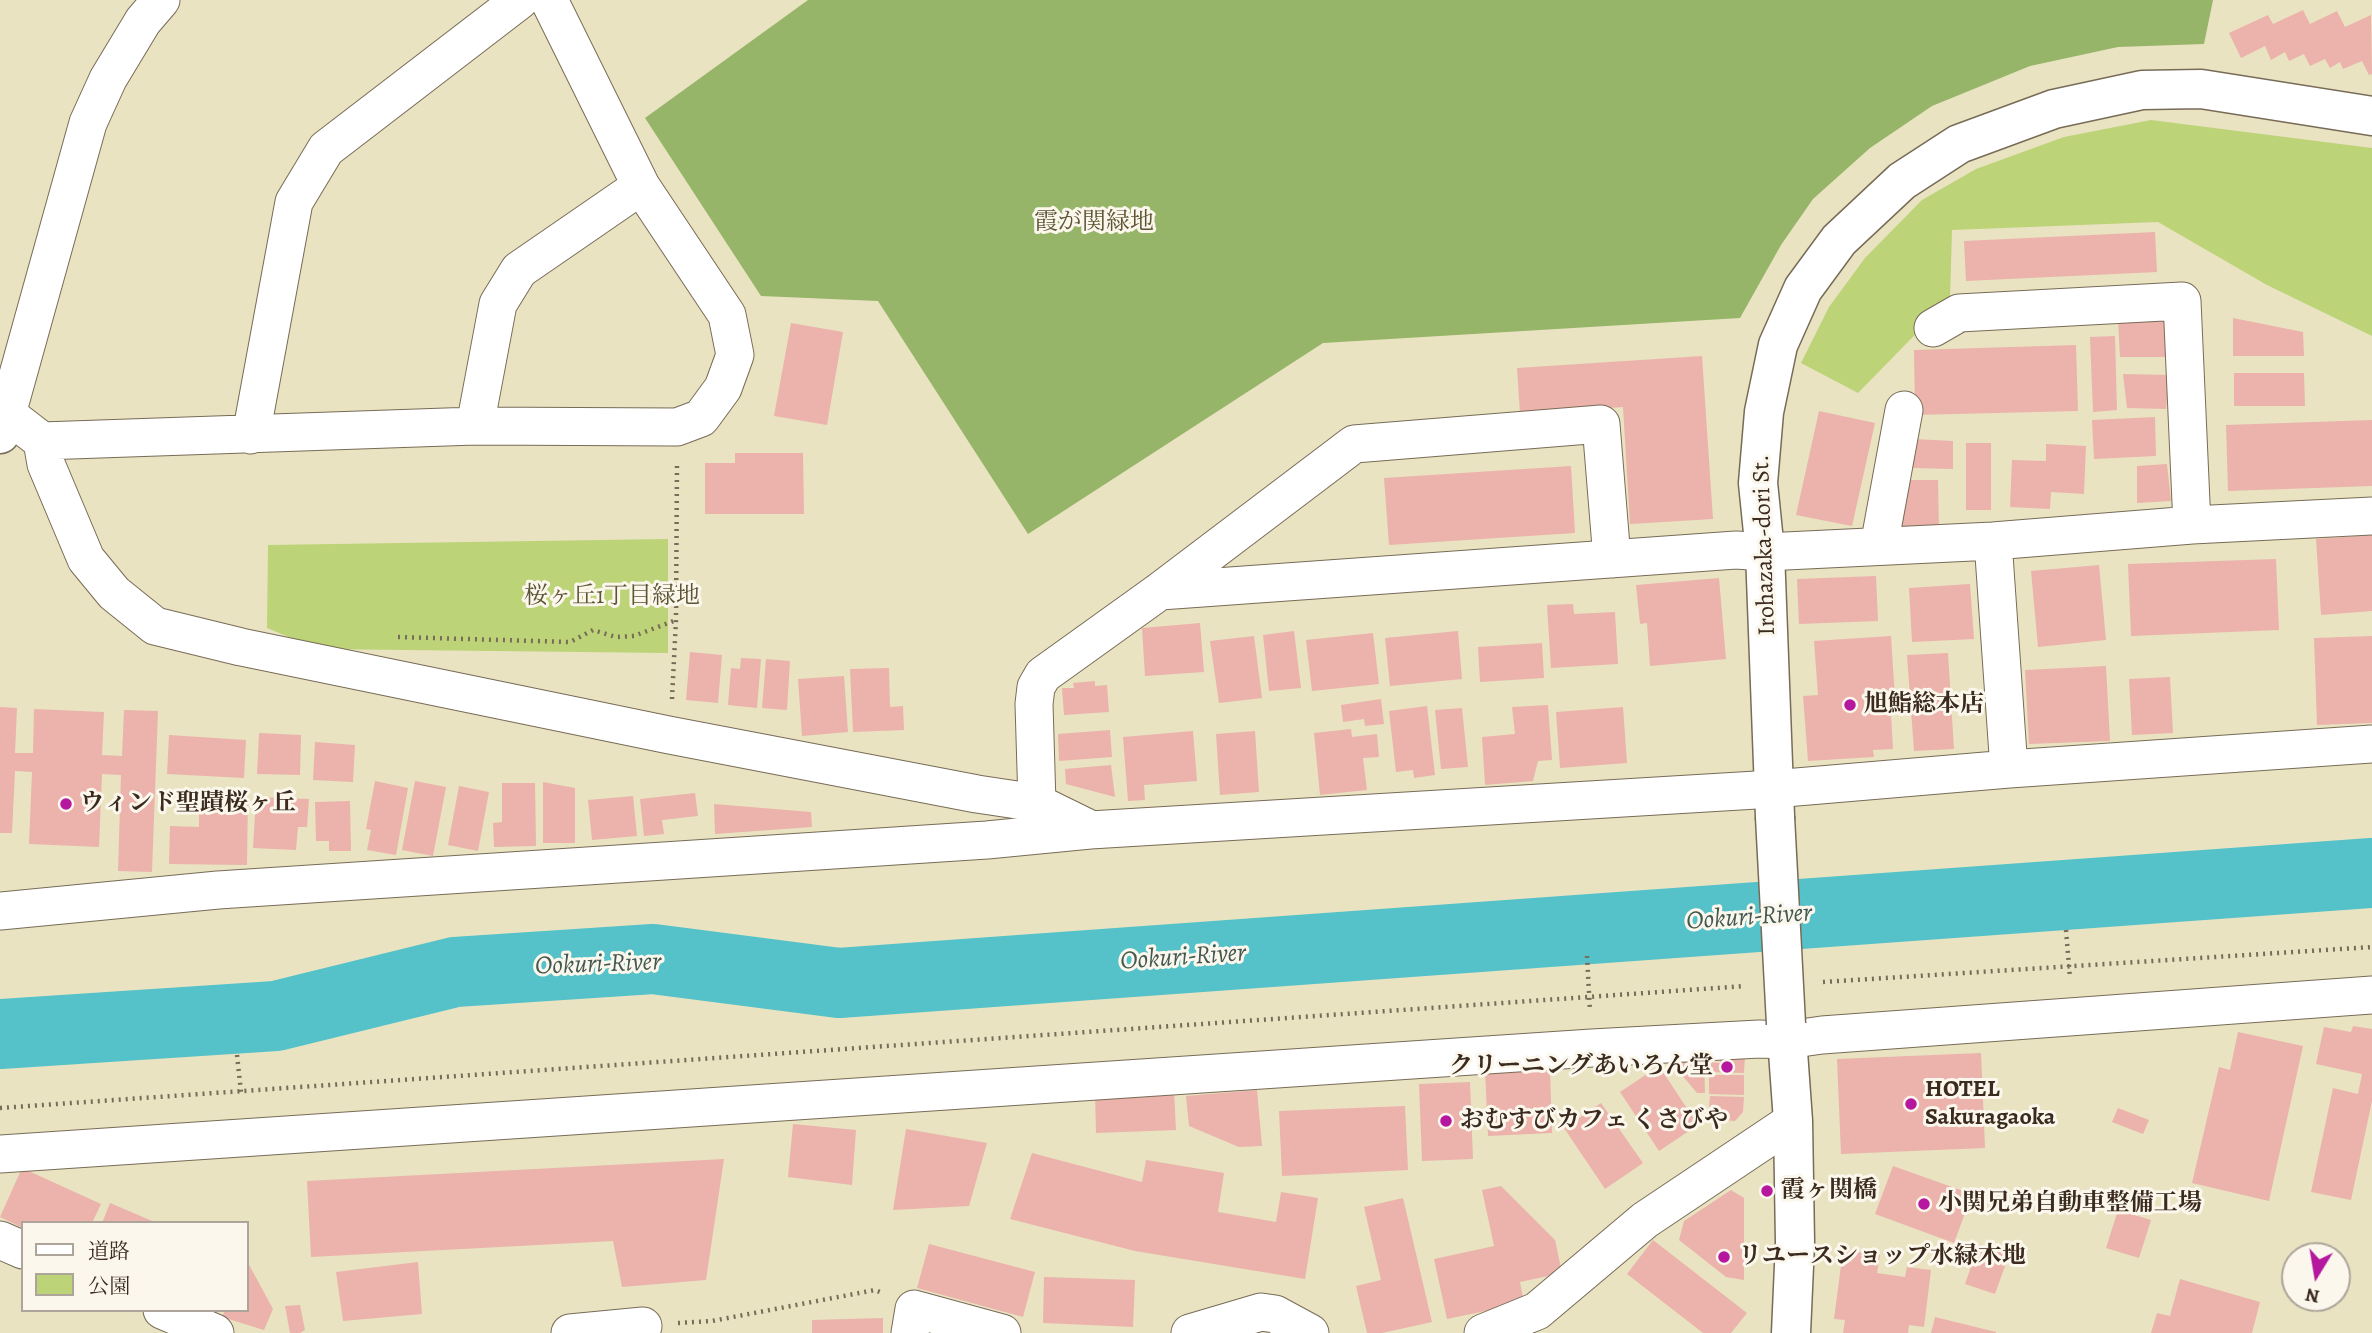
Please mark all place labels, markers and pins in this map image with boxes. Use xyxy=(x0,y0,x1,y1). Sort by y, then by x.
place label: 旭鮨総本店 xyxy=(1864,691,1984,719)
marker: 旭鮨総本店 xyxy=(1842,697,1858,713)
place label: ウィンド聖蹟桜ヶ丘 xyxy=(80,790,296,818)
marker: ウィンド聖蹟桜ヶ丘 xyxy=(58,796,74,812)
place label: クリーニングあいろん堂 xyxy=(1449,1053,1713,1081)
marker: クリーニングあいろん堂 xyxy=(1719,1059,1735,1075)
place label: HOTEL Sakuragaoka xyxy=(1925,1076,2055,1132)
marker: HOTEL Sakuragaoka xyxy=(1903,1096,1919,1112)
place label: おむすびカフェ くさびや xyxy=(1460,1107,1728,1135)
marker: おむすびカフェ くさびや xyxy=(1438,1113,1454,1129)
place label: 霞ヶ関橋 xyxy=(1781,1177,1877,1205)
marker: 霞ヶ関橋 xyxy=(1759,1183,1775,1199)
place label: 小関兄弟自動車整備工場 xyxy=(1938,1190,2202,1218)
marker: 小関兄弟自動車整備工場 xyxy=(1916,1196,1932,1212)
place label: リユースショップ水緑木地 xyxy=(1738,1243,2026,1271)
marker: リユースショップ水緑木地 xyxy=(1716,1249,1732,1265)

